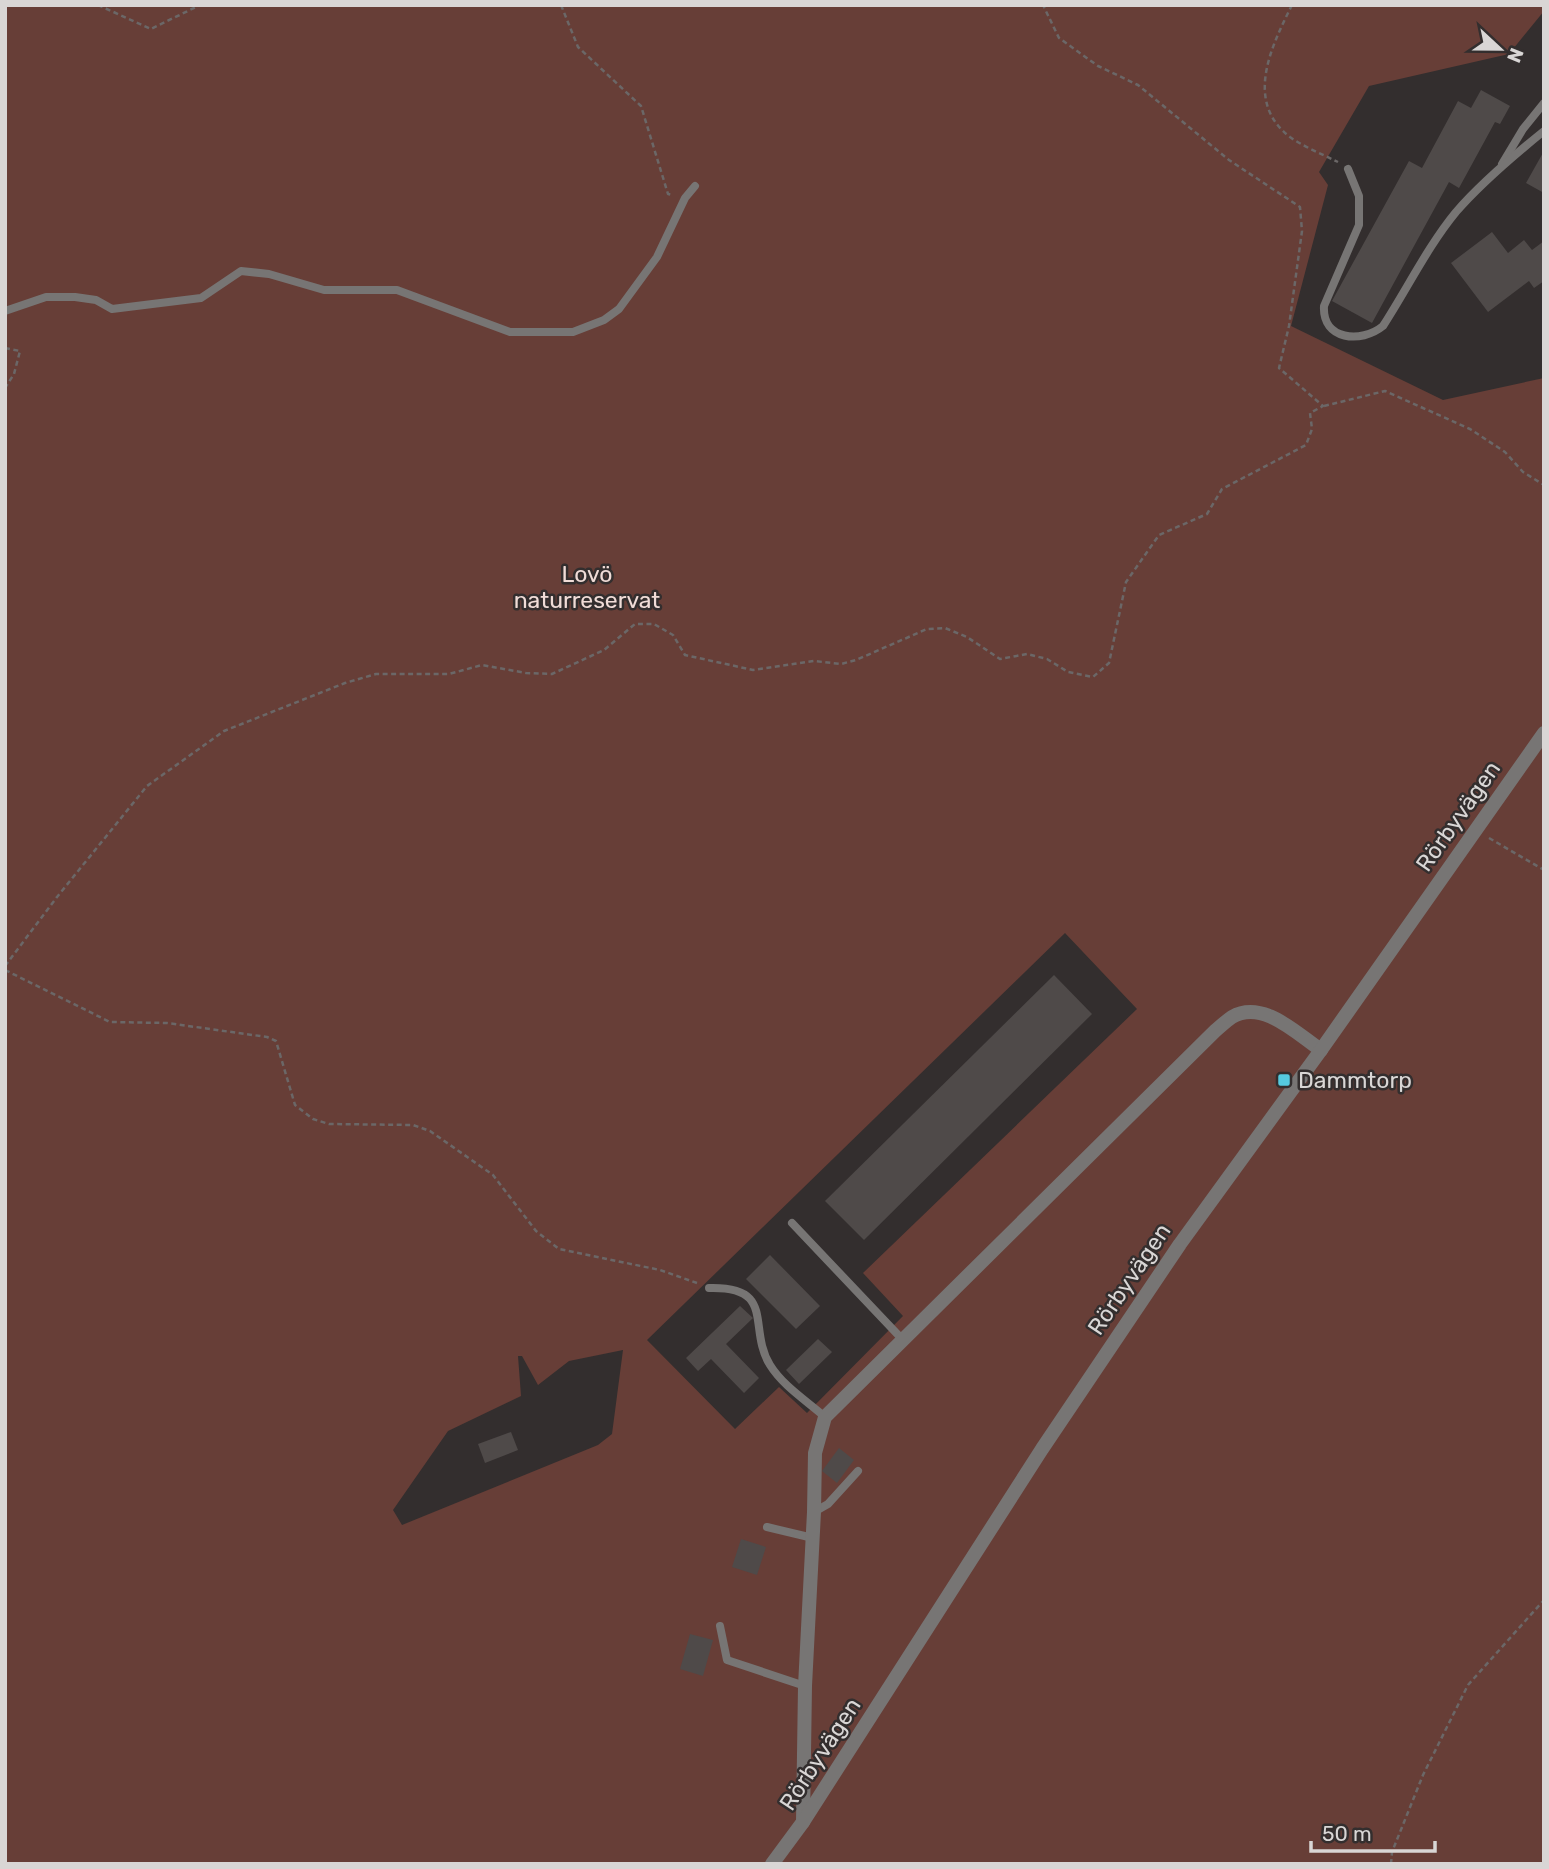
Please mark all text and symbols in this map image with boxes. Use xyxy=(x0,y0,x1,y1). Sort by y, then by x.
north arrow xyxy=(1465,14,1535,84)
text: N xyxy=(1502,45,1529,66)
park label: Lovö naturreservat xyxy=(514,560,660,614)
street label: Rörbyvägen xyxy=(1410,755,1506,877)
place label: Dammtorp xyxy=(1298,1066,1412,1094)
marker: Dammtorp xyxy=(1276,1072,1292,1088)
street label: Rörbyvägen xyxy=(1082,1218,1176,1340)
street label: Rörbyvägen xyxy=(773,1693,867,1815)
scale bar xyxy=(1311,1810,1435,1854)
text: 50 m xyxy=(1322,1821,1372,1846)

